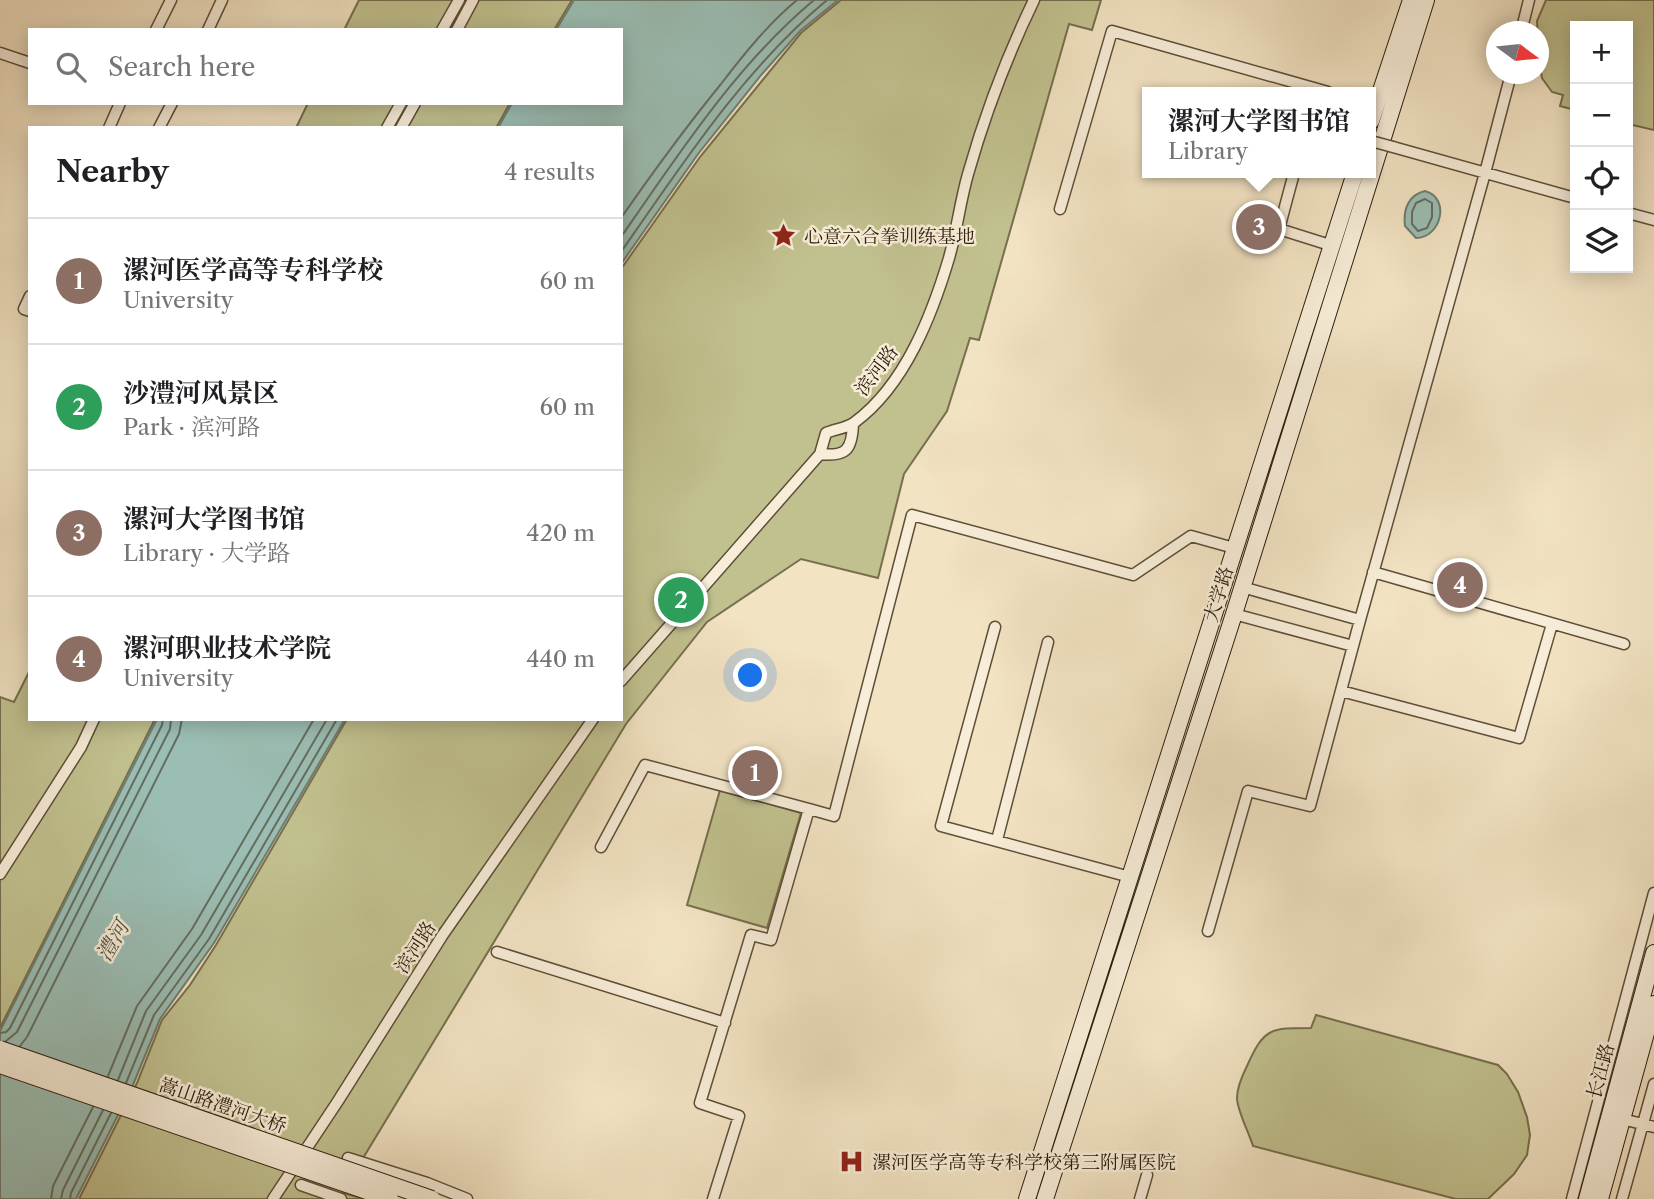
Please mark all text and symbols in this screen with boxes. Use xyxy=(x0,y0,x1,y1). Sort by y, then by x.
north arrow xyxy=(1486,21,1549,84)
map controls xyxy=(1570,21,1633,273)
button: + xyxy=(1570,21,1633,84)
search box xyxy=(28,28,623,105)
icon: search xyxy=(52,48,90,86)
text: Search here xyxy=(108,51,255,83)
button: − xyxy=(1570,84,1633,147)
popup xyxy=(1142,87,1376,178)
text: 漯河大学图书馆 xyxy=(1168,105,1350,137)
text: Library xyxy=(1168,137,1248,165)
button: locate xyxy=(1570,147,1633,210)
text: Nearby xyxy=(56,153,169,190)
text: 4 results xyxy=(504,158,595,186)
pin: 3 xyxy=(1236,201,1282,253)
button: layers xyxy=(1570,210,1633,273)
place icon: 心意六合拳训练基地 xyxy=(770,222,798,250)
place label: 心意六合拳训练基地 xyxy=(804,225,975,248)
text: 漯河医学高等专科学校 xyxy=(123,254,383,286)
text: 1 xyxy=(74,267,84,295)
text: 60 m xyxy=(539,267,595,295)
text: University xyxy=(123,286,234,314)
street label: 滨河路 xyxy=(850,341,903,400)
text: 沙澧河风景区 xyxy=(123,377,279,409)
text: 2 xyxy=(72,393,86,421)
text: 60 m xyxy=(539,393,595,421)
text: Park · 滨河路 xyxy=(123,413,260,441)
text: 漯河大学图书馆 xyxy=(123,503,305,535)
text: 3 xyxy=(73,519,86,547)
text: 420 m xyxy=(526,519,595,547)
text: Library · 大学路 xyxy=(123,539,290,567)
pin: 4 xyxy=(1437,559,1483,611)
street label: 大学路 xyxy=(1199,564,1238,625)
pin: 2 xyxy=(658,574,704,626)
text: 漯河职业技术学院 xyxy=(123,632,331,664)
text: 4 xyxy=(72,645,86,673)
text: 440 m xyxy=(526,645,595,673)
your location xyxy=(733,658,767,692)
text: University xyxy=(123,664,234,692)
pin: 1 xyxy=(732,747,778,799)
water label: 澧河 xyxy=(91,913,136,965)
street label: 滨河路 xyxy=(390,917,441,977)
street label: 长江路 xyxy=(1582,1041,1619,1102)
street label: 嵩山路澧河大桥 xyxy=(156,1073,289,1138)
hospital icon: 漯河医学高等专科学校第三附属医院 xyxy=(838,1148,866,1176)
place label: 漯河医学高等专科学校第三附属医院 xyxy=(872,1151,1176,1174)

